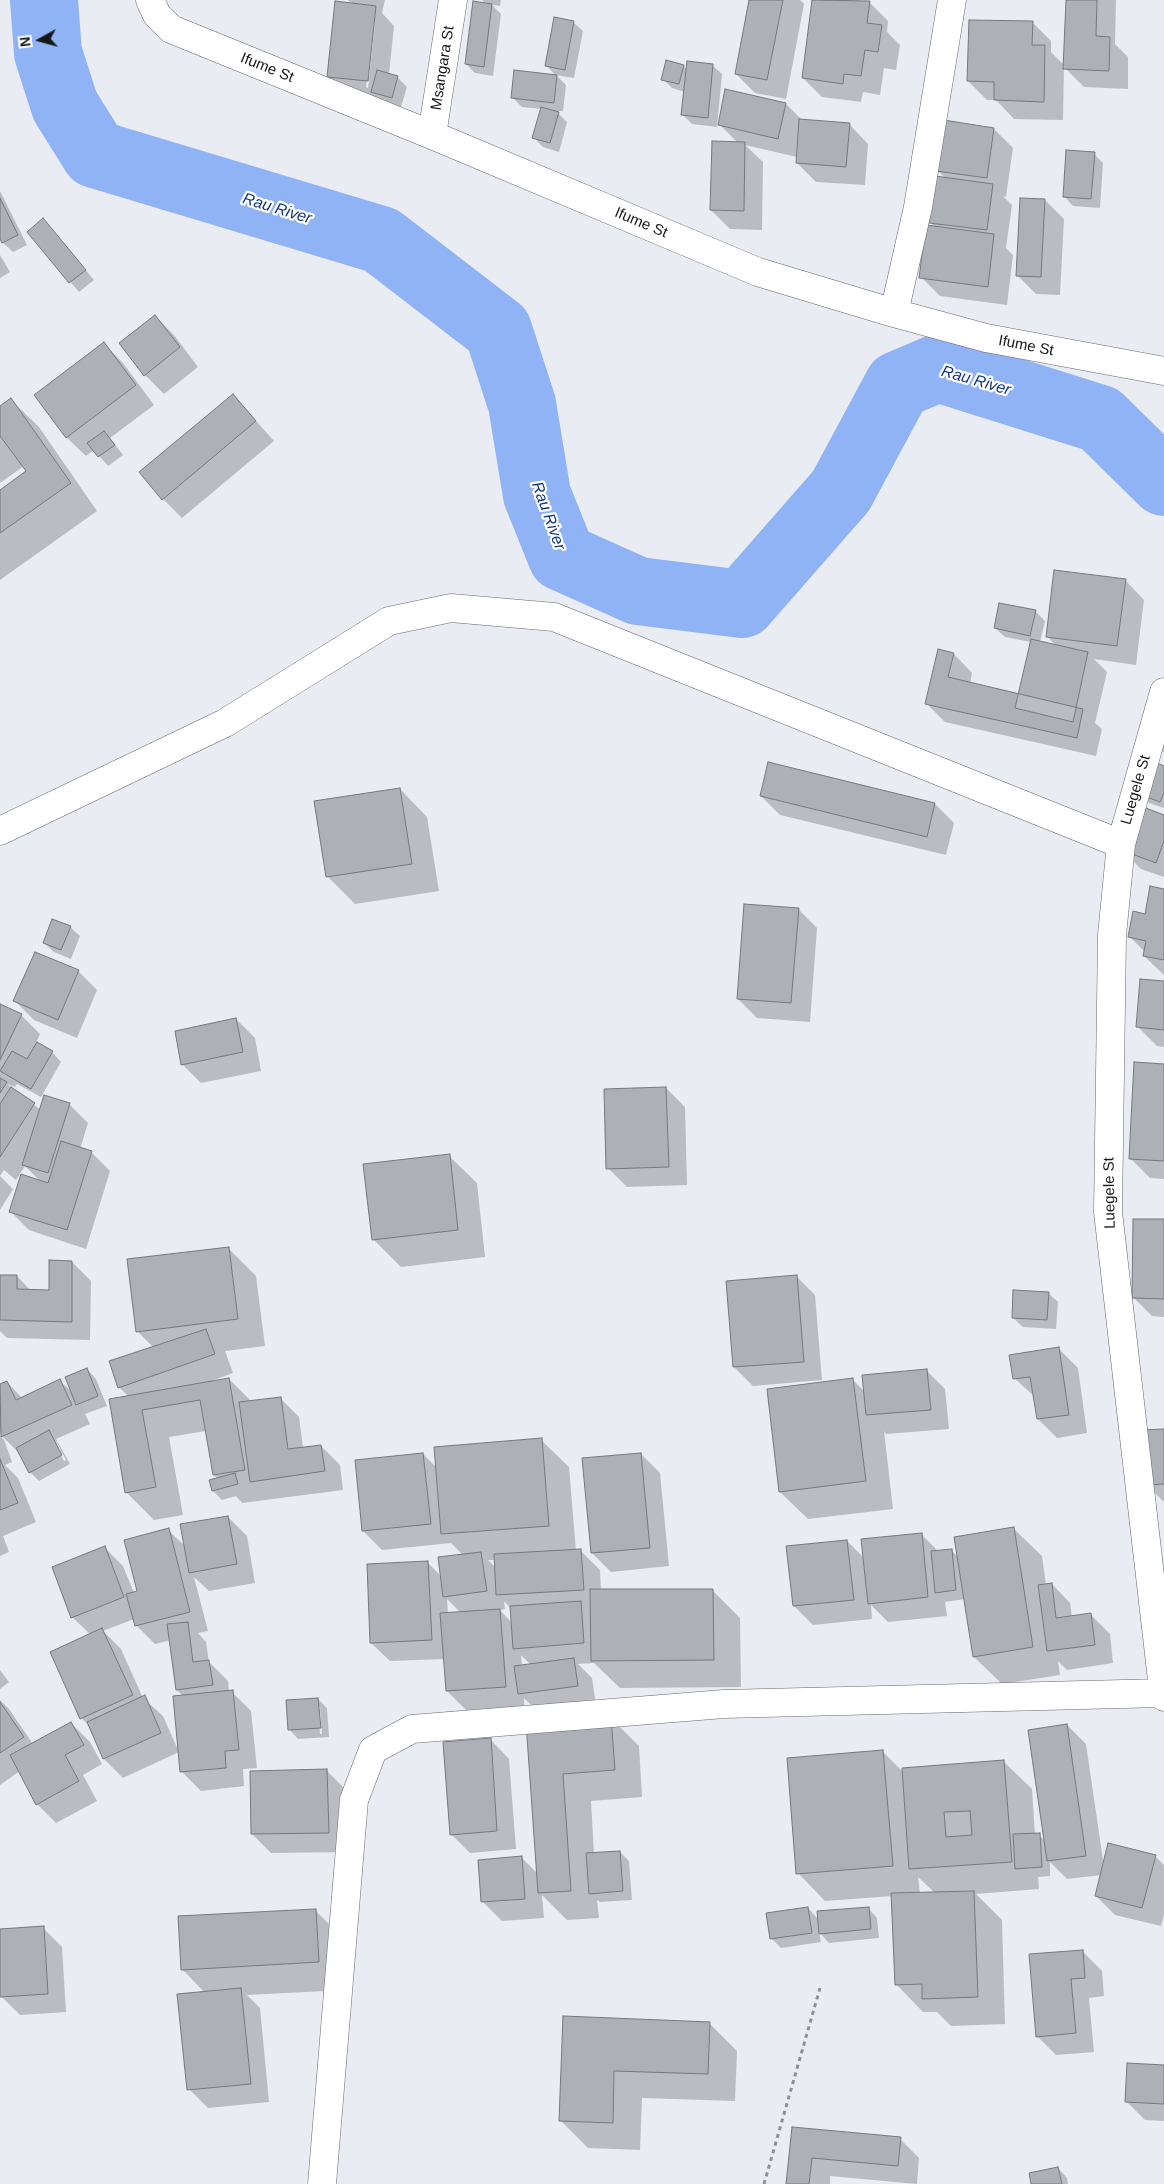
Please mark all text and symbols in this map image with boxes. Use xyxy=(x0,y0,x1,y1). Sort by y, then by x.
north arrow xyxy=(15,15,65,65)
street label: Msangara St xyxy=(427,25,459,111)
text: N xyxy=(17,36,34,48)
street label: Ifume St xyxy=(238,49,296,87)
water label: Rau River xyxy=(240,189,314,229)
street label: Ifume St xyxy=(612,204,670,242)
street label: Ifume St xyxy=(997,332,1055,360)
water label: Rau River xyxy=(939,362,1013,400)
water label: Rau River xyxy=(527,479,569,553)
street label: Luegele St xyxy=(1117,753,1155,827)
street label: Luegele St xyxy=(1100,1157,1120,1229)

